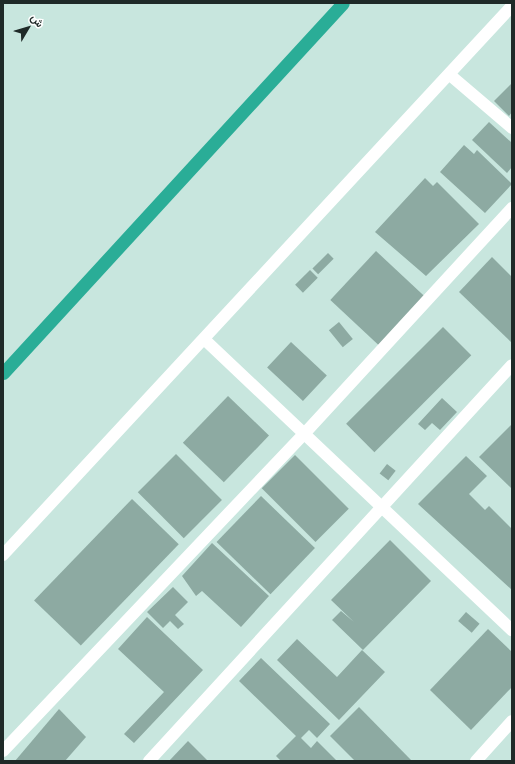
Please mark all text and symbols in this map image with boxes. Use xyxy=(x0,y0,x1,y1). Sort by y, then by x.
north arrow xyxy=(8,8,48,48)
text: ش xyxy=(29,12,46,30)

